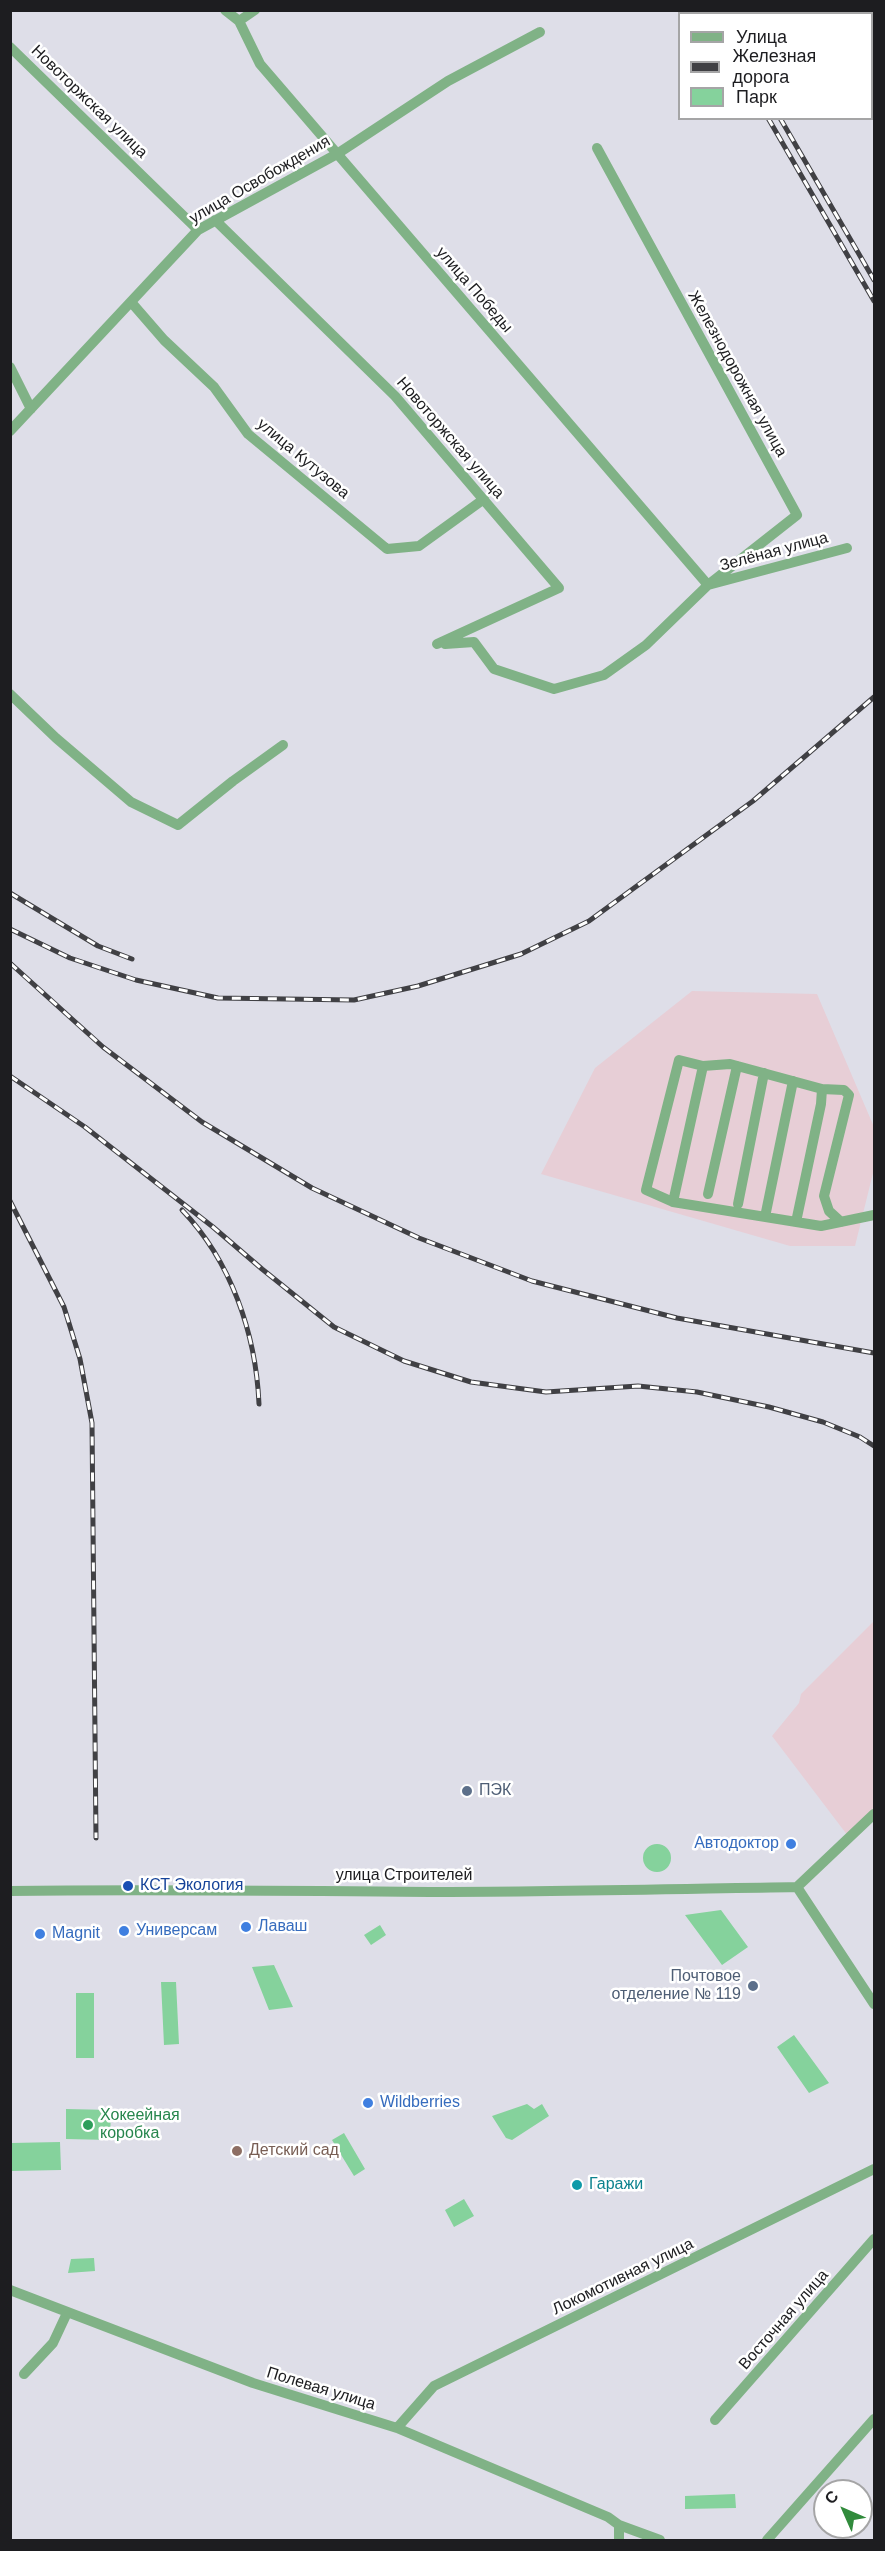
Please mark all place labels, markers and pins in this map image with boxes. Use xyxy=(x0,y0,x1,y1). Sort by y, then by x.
place label: ПЭК xyxy=(479,1781,511,1801)
marker: ПЭК xyxy=(460,1784,474,1798)
place label: Автодоктор xyxy=(694,1834,779,1854)
marker: Автодоктор xyxy=(784,1837,798,1851)
place label: КСТ Экология xyxy=(140,1876,243,1896)
marker: КСТ Экология xyxy=(121,1879,135,1893)
place label: Лаваш xyxy=(258,1917,307,1937)
marker: Лаваш xyxy=(239,1920,253,1934)
place label: Универсам xyxy=(136,1921,217,1941)
place label: Magnit xyxy=(52,1924,100,1944)
marker: Универсам xyxy=(117,1924,131,1938)
marker: Magnit xyxy=(33,1927,47,1941)
place label: Почтовое отделение № 119 xyxy=(611,1967,741,2005)
marker: Почтовое отделение № 119 xyxy=(746,1979,760,1993)
place label: Wildberries xyxy=(380,2093,460,2113)
marker: Wildberries xyxy=(361,2096,375,2110)
place label: Хокеейная коробка xyxy=(100,2106,180,2144)
marker: Хокеейная коробка xyxy=(81,2118,95,2132)
place label: Детский сад xyxy=(249,2141,339,2161)
marker: Детский сад xyxy=(230,2144,244,2158)
place label: Гаражи xyxy=(589,2175,643,2195)
marker: Гаражи xyxy=(570,2178,584,2192)

